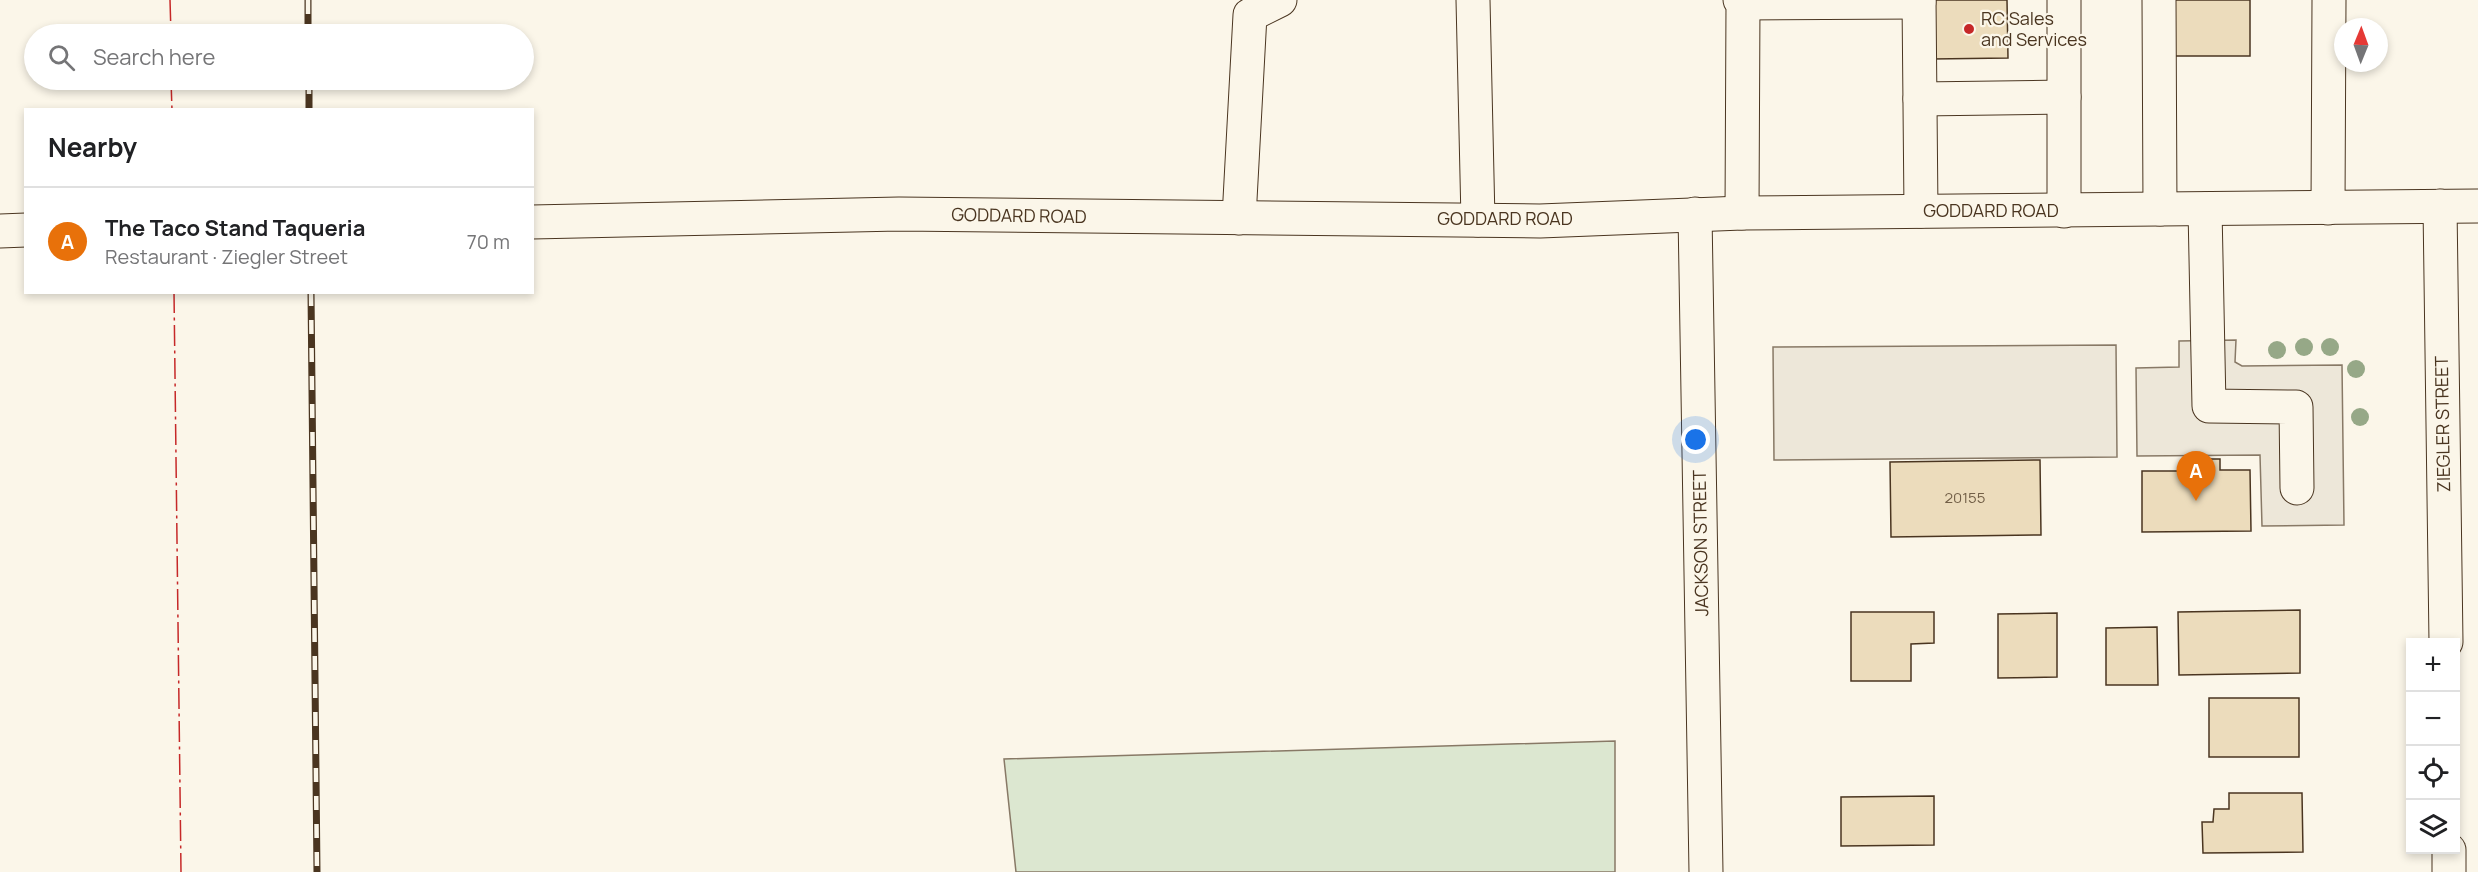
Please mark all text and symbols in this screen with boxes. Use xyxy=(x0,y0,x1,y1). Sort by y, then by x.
place label: RC Sales and Services xyxy=(1981,6,2087,51)
north arrow xyxy=(2334,18,2388,72)
marker: RC Sales and Services xyxy=(1962,22,1976,36)
search box xyxy=(24,24,534,90)
icon: search xyxy=(45,41,78,74)
text: Search here xyxy=(93,42,215,72)
text: Nearby xyxy=(48,129,137,165)
street label: GODDARD ROAD xyxy=(1923,198,2059,222)
street label: GODDARD ROAD xyxy=(951,202,1087,228)
street label: GODDARD ROAD xyxy=(1437,206,1573,230)
text: The Taco Stand Taqueria xyxy=(105,213,365,243)
text: A xyxy=(61,228,74,255)
text: 70 m xyxy=(467,228,510,255)
text: Restaurant · Ziegler Street xyxy=(105,243,348,270)
street label: ZIEGLER STREET xyxy=(2429,355,2455,492)
your location xyxy=(1681,425,1710,454)
pin: A xyxy=(2176,452,2216,501)
street label: JACKSON STREET xyxy=(1687,469,1713,616)
house number: 20155 xyxy=(1945,487,1985,508)
map controls xyxy=(2406,638,2460,854)
button: + xyxy=(2406,638,2460,692)
button: − xyxy=(2406,692,2460,746)
button: locate xyxy=(2406,746,2460,800)
button: layers xyxy=(2406,800,2460,854)

